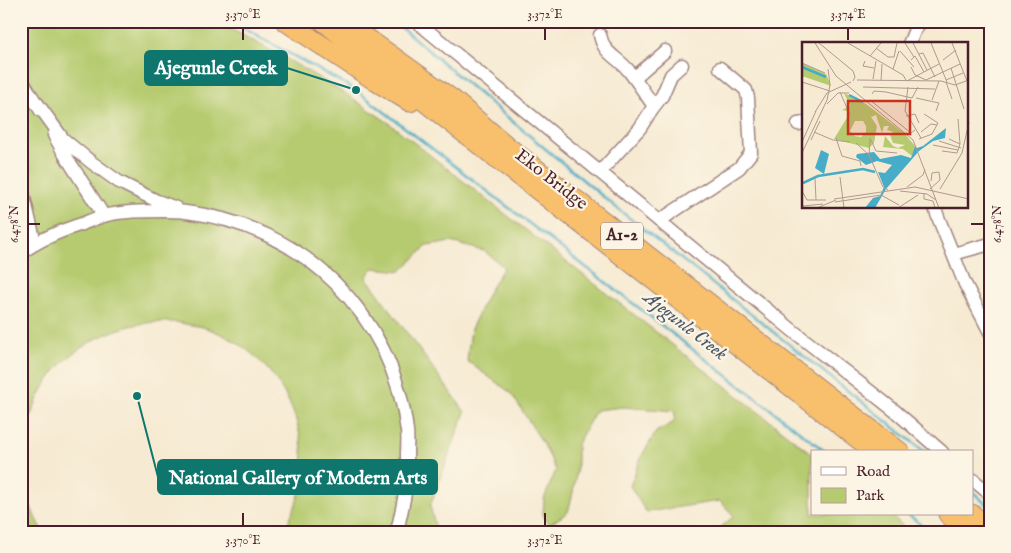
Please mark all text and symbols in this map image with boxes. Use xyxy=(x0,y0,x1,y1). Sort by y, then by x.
text: 3.370°E xyxy=(225,7,261,22)
text: 3.372°E xyxy=(528,7,562,22)
text: 3.374°E xyxy=(830,7,866,22)
inset map xyxy=(802,42,968,209)
callout: Ajegunle Creek xyxy=(145,51,287,85)
text: Ajegunle Creek xyxy=(154,57,278,81)
street label: Eko Bridge xyxy=(510,144,592,216)
text: 6.478°N xyxy=(7,205,22,243)
text: 6.478°N xyxy=(990,205,1005,243)
road number: A1-2 xyxy=(601,222,643,250)
water label: Ajegunle Creek xyxy=(637,285,732,366)
legend xyxy=(811,450,974,516)
callout: National Gallery of Modern Arts xyxy=(158,460,437,494)
text: Road xyxy=(856,462,891,481)
text: National Gallery of Modern Arts xyxy=(168,467,428,491)
text: Park xyxy=(856,486,886,505)
text: 3.370°E xyxy=(225,533,261,548)
text: 3.372°E xyxy=(528,533,562,548)

